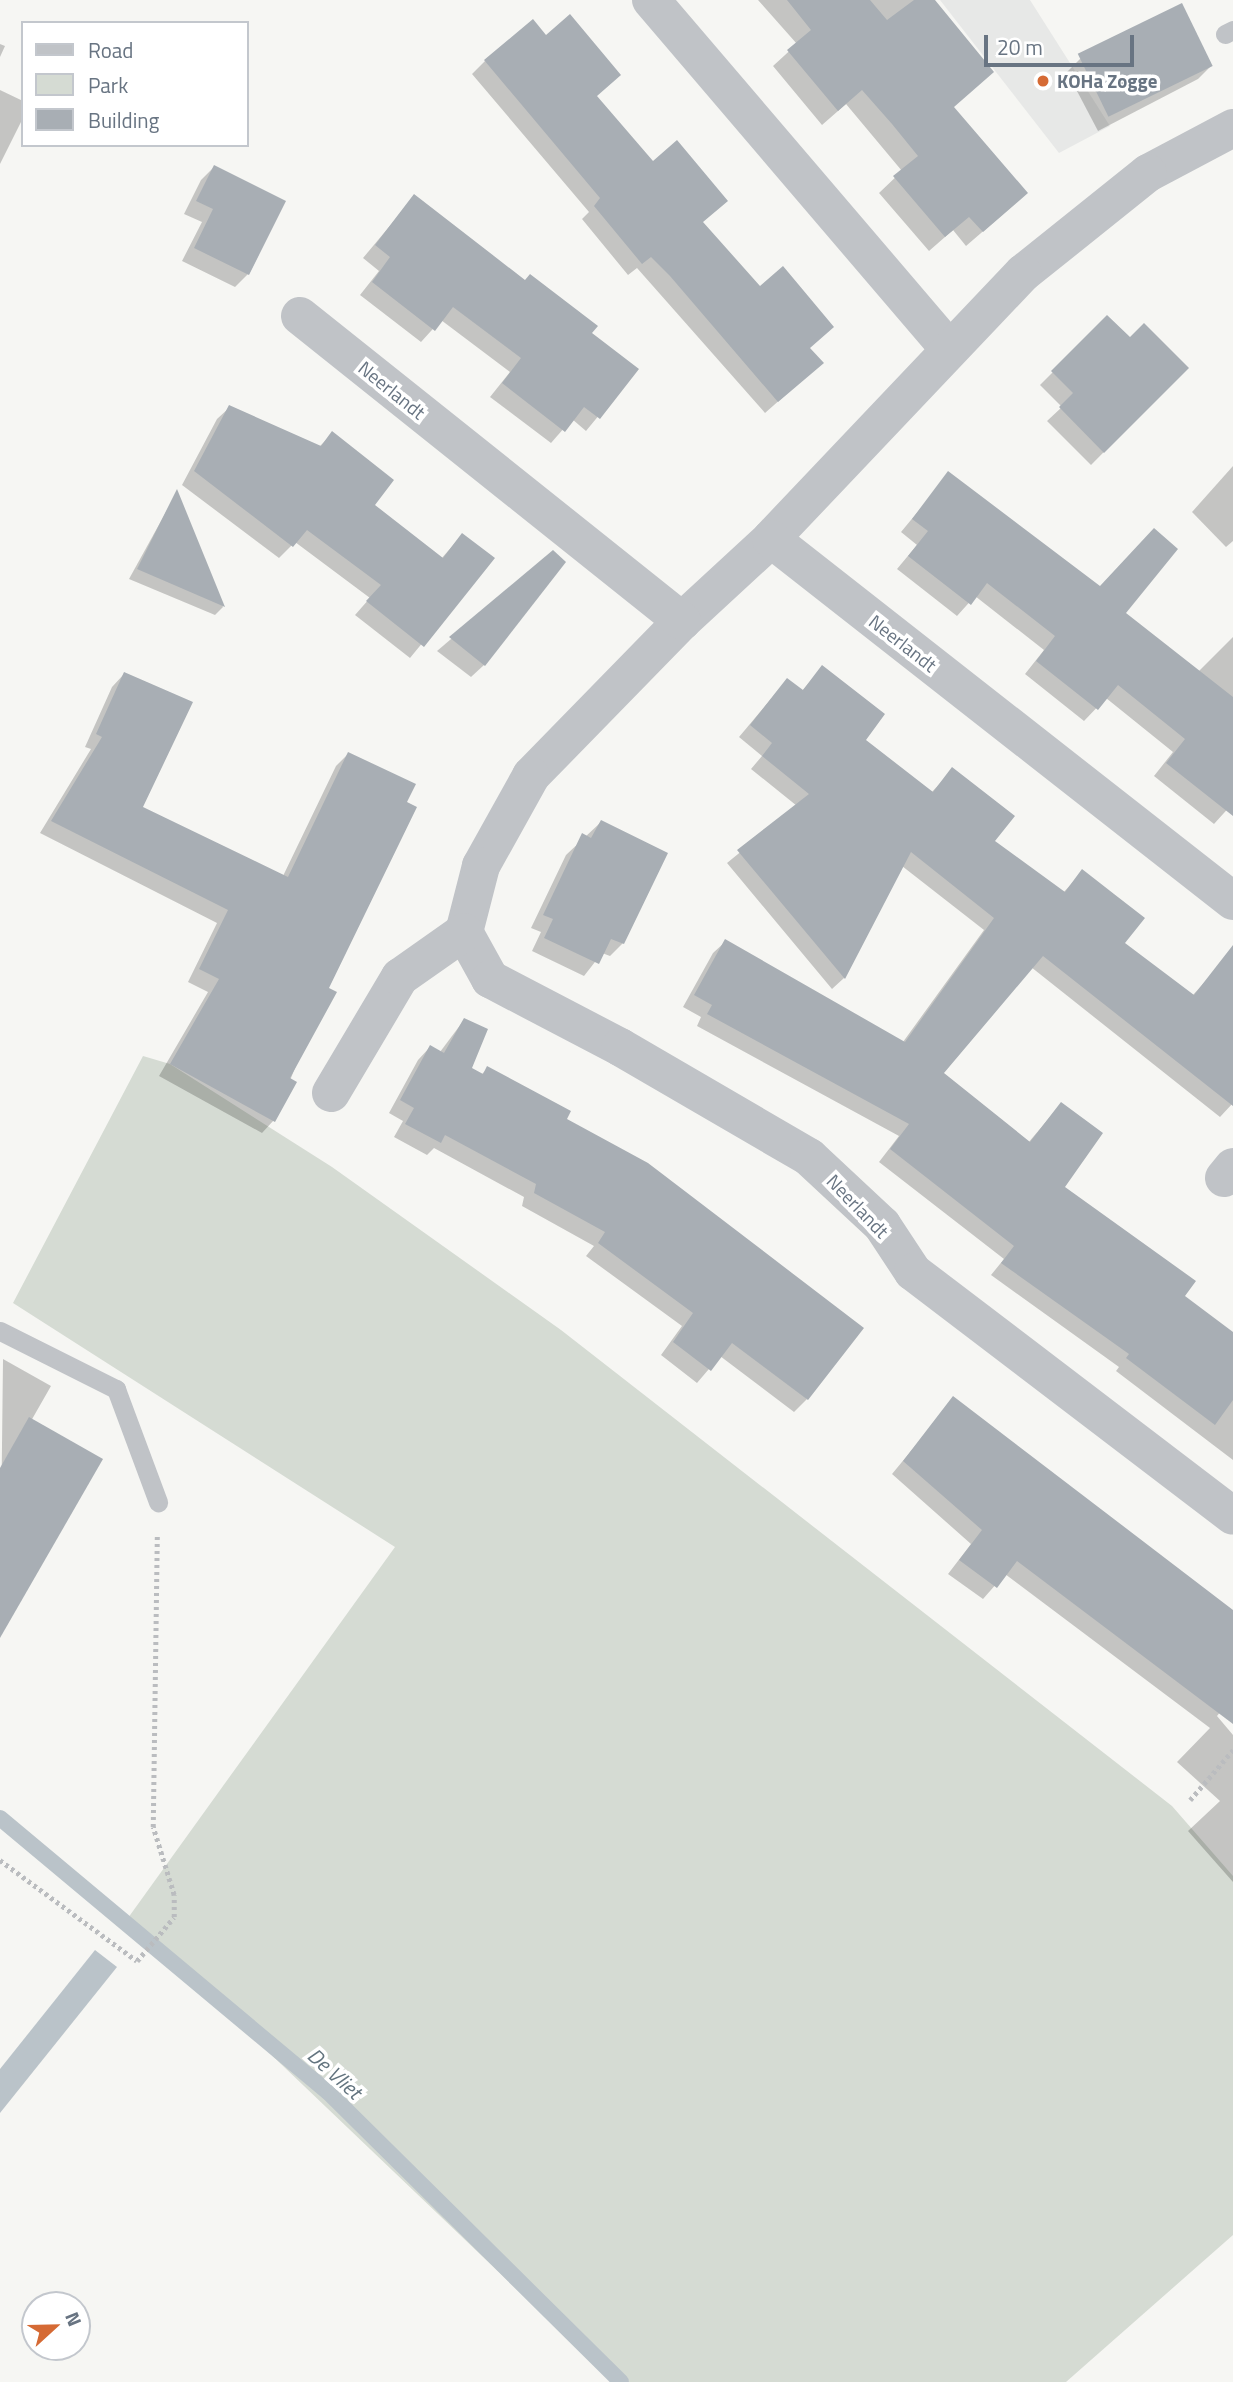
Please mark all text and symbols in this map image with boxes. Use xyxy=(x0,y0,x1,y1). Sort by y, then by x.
legend xyxy=(21,21,248,147)
scale bar xyxy=(988,21,1138,65)
text: 20 m xyxy=(997,31,1043,63)
text: Road xyxy=(88,34,133,66)
text: Park xyxy=(88,69,128,101)
place label: KOHa Zogge xyxy=(1057,70,1157,92)
marker: KOHa Zogge xyxy=(1035,73,1051,89)
text: Building xyxy=(88,104,159,136)
street label: Neerlandt xyxy=(354,356,430,424)
street label: Neerlandt xyxy=(865,610,941,676)
street label: Neerlandt xyxy=(822,1170,894,1242)
water label: De Vliet xyxy=(303,2042,367,2104)
north arrow xyxy=(21,2291,91,2361)
text: N xyxy=(58,2307,90,2330)

